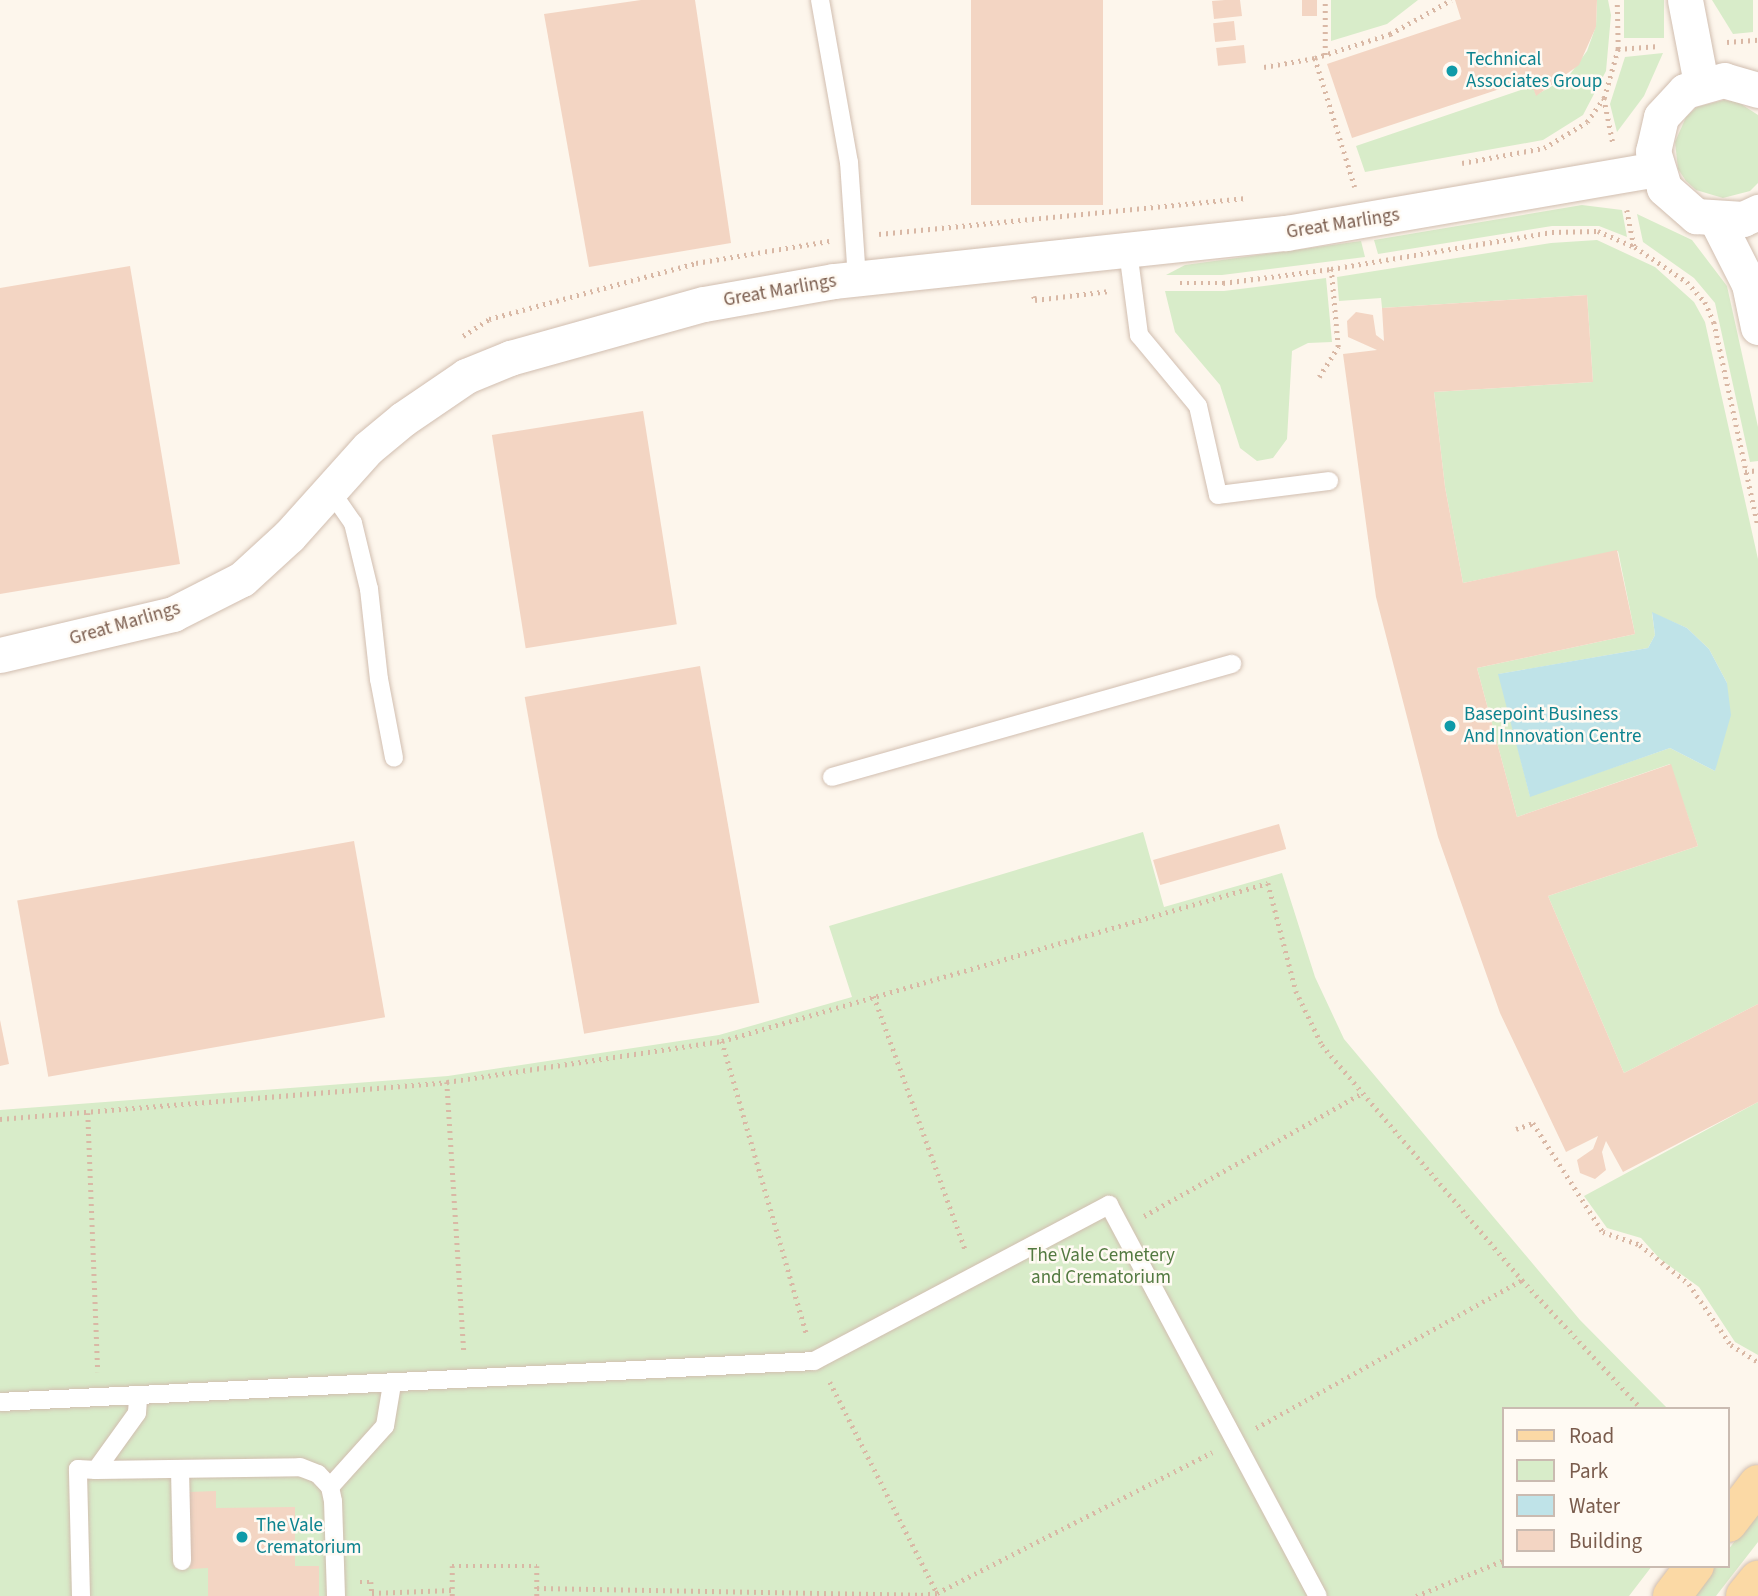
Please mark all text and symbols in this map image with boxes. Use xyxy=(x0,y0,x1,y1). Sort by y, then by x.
place label: Technical Associates Group xyxy=(1466,49,1602,93)
marker: Technical Associates Group xyxy=(1444,63,1460,79)
street label: Great Marlings xyxy=(1285,204,1401,244)
street label: Great Marlings xyxy=(722,270,838,312)
street label: Great Marlings xyxy=(67,597,183,651)
place label: Basepoint Business And Innovation Centre xyxy=(1464,704,1641,748)
marker: Basepoint Business And Innovation Centre xyxy=(1442,718,1458,734)
park label: The Vale Cemetery and Crematorium xyxy=(1027,1245,1175,1289)
legend xyxy=(1502,1407,1730,1568)
text: Road xyxy=(1569,1421,1614,1451)
text: Park xyxy=(1569,1456,1608,1486)
text: Water xyxy=(1569,1491,1620,1521)
place label: The Vale Crematorium xyxy=(256,1515,362,1559)
text: Building xyxy=(1569,1526,1642,1556)
marker: The Vale Crematorium xyxy=(234,1529,250,1545)

